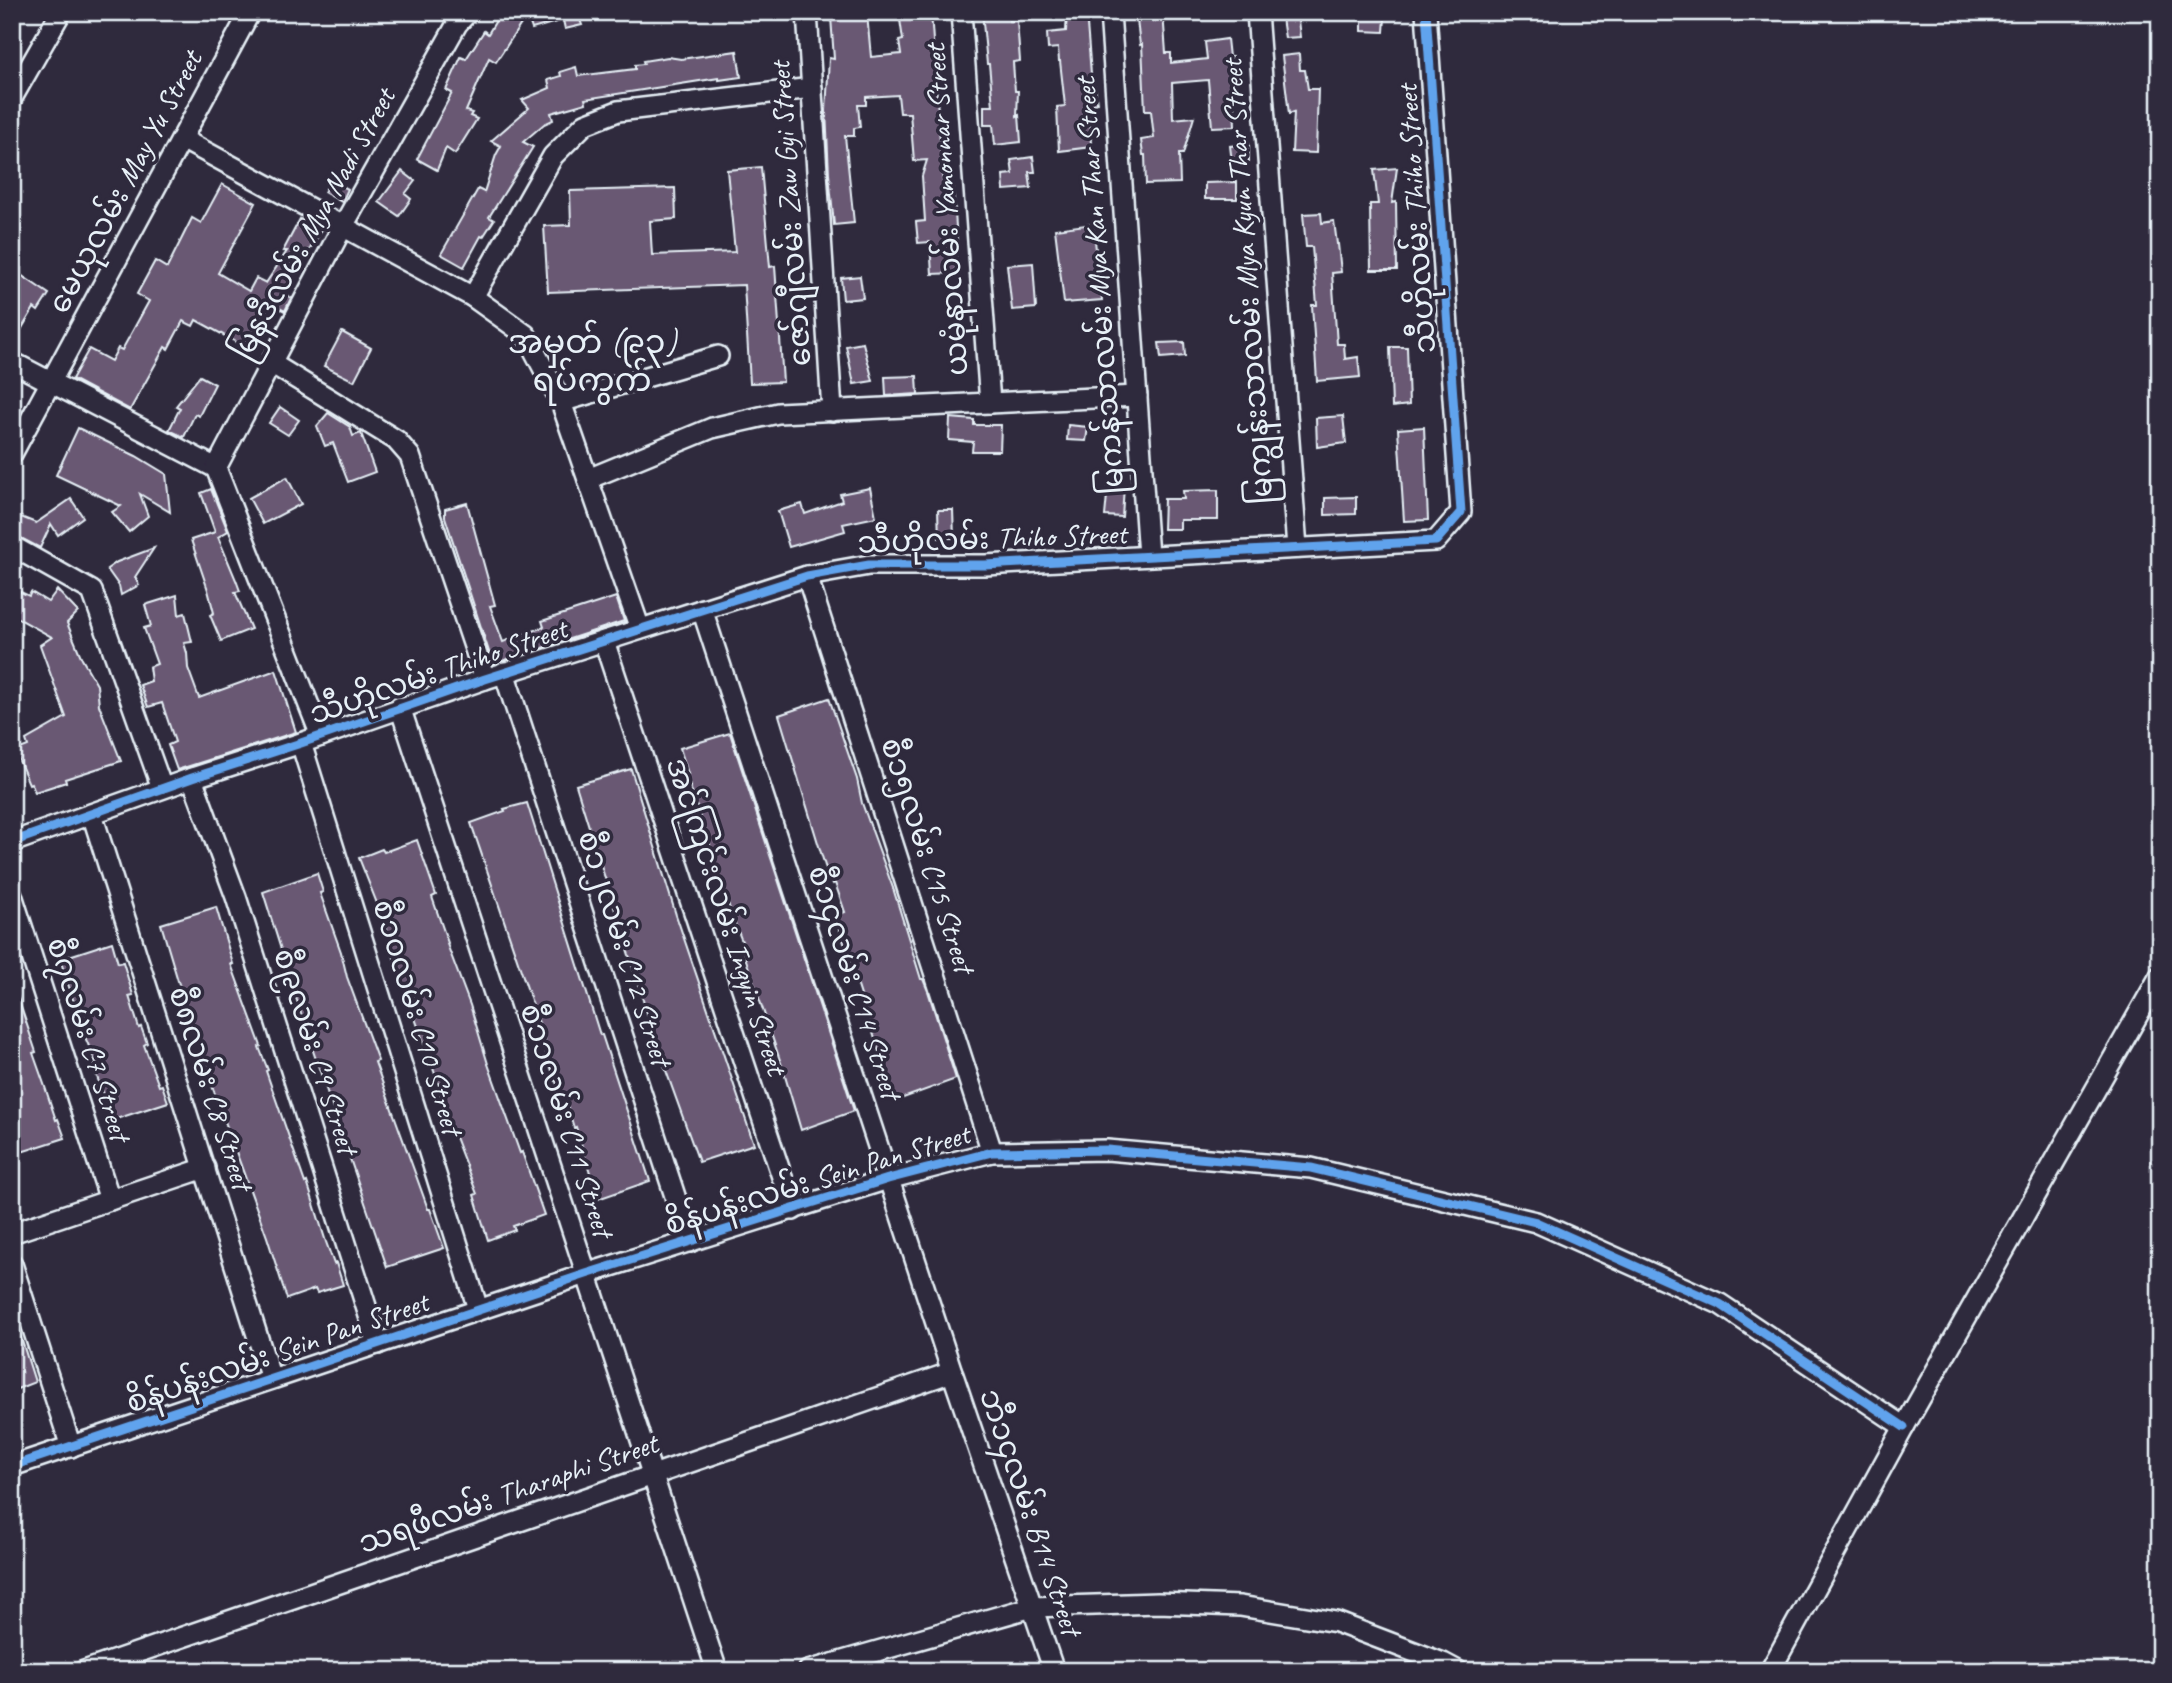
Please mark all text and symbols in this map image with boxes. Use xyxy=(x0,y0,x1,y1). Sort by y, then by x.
street label: မေယုလမ်း May Yu Street xyxy=(37,40,217,323)
street label: ယမုံနာလမ်း Yamonnar Street xyxy=(912,40,983,377)
street label: မြကျွန်းသာလမ်း Mya Kyun Thar Street xyxy=(1209,55,1290,506)
street label: ဇော်ဂျီလမ်း Zaw Gyi Street xyxy=(757,57,826,368)
street label: မြကန်သာလမ်း Mya Kan Thar Street xyxy=(1062,73,1139,496)
street label: မြနဒီလမ်း Mya Nadi Street xyxy=(220,77,410,369)
street label: သီဟိုလမ်း Thiho Street xyxy=(1384,80,1450,355)
district label: အမှတ် (၉၃) ရပ်ကွက် xyxy=(508,319,678,406)
street label: သီဟိုလမ်း Thiho Street xyxy=(857,511,1131,568)
street label: သီဟိုလမ်း Thiho Street xyxy=(304,605,576,738)
street label: စီ၁၅လမ်း C15 Street xyxy=(866,732,988,983)
street label: အင်ကြင်းလမ်း Ingyin Street xyxy=(652,752,800,1084)
street label: စီ၁၂လမ်း C12 Street xyxy=(563,825,685,1076)
street label: စီ၁၄လမ်း C14 Street xyxy=(794,860,915,1109)
street label: စီ၁၀လမ်း C10 Street xyxy=(364,894,476,1143)
street label: စီ၇လမ်း C7 Street xyxy=(33,932,144,1151)
street label: စီ၉လမ်း C9 Street xyxy=(259,943,371,1164)
street label: စီ၈လမ်း C8 Street xyxy=(160,981,266,1198)
street label: စီ၁၁လမ်း C11 Street xyxy=(511,998,627,1245)
street label: စိန်ပန်းလမ်း Sein Pan Street xyxy=(659,1111,979,1249)
street label: စိန်ပန်းလမ်း Sein Pan Street xyxy=(120,1279,438,1427)
street label: ဘီ၁၄လမ်း B14 Street xyxy=(965,1383,1095,1646)
street label: သရဖီလမ်း Tharaphi Street xyxy=(353,1420,667,1568)

